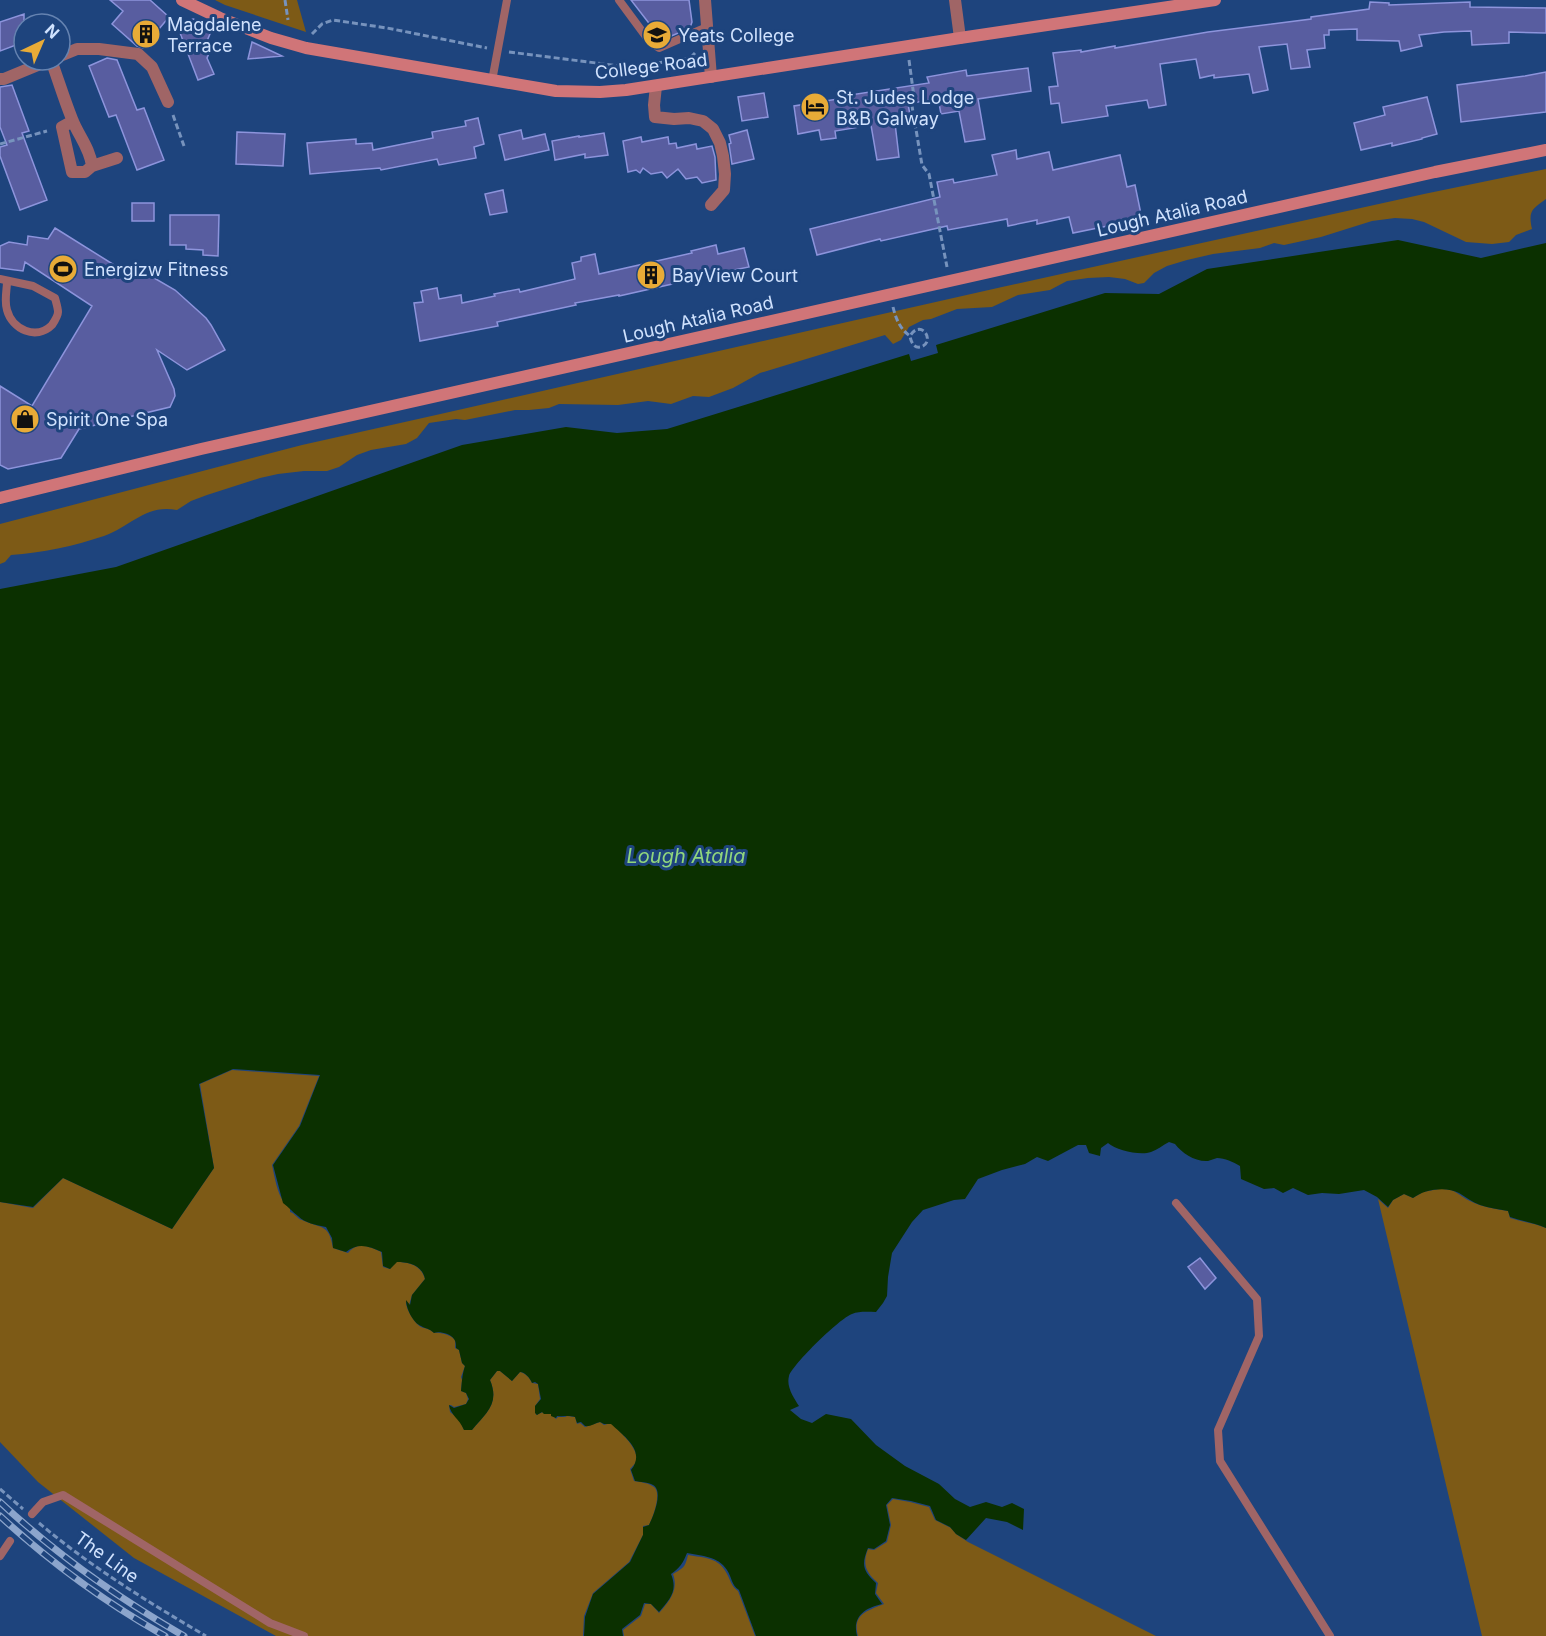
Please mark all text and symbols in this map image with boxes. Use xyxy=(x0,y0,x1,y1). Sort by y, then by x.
north arrow xyxy=(12,12,72,72)
place label: Magdalene Terrace xyxy=(167,14,262,56)
building icon: Magdalene Terrace xyxy=(130,18,162,50)
school or university icon: Yeats College xyxy=(641,19,673,51)
text: N xyxy=(41,20,64,43)
place label: Yeats College xyxy=(678,25,795,46)
street label: College Road xyxy=(594,49,708,83)
place label: St. Judes Lodge B&B Galway xyxy=(836,87,974,129)
hotel icon: St. Judes Lodge B&B Galway xyxy=(799,91,831,123)
street label: Lough Atalia Road xyxy=(1095,185,1249,241)
sports icon: Energizw Fitness xyxy=(47,253,79,285)
place label: Energizw Fitness xyxy=(84,259,229,280)
building icon: BayView Court xyxy=(635,259,667,291)
place label: BayView Court xyxy=(672,265,798,286)
street label: Lough Atalia Road xyxy=(621,291,775,347)
shop icon: Spirit One Spa xyxy=(9,403,41,435)
place label: Spirit One Spa xyxy=(46,409,168,430)
water label: Lough Atalia xyxy=(627,844,745,868)
street label: The Line xyxy=(71,1527,143,1587)

